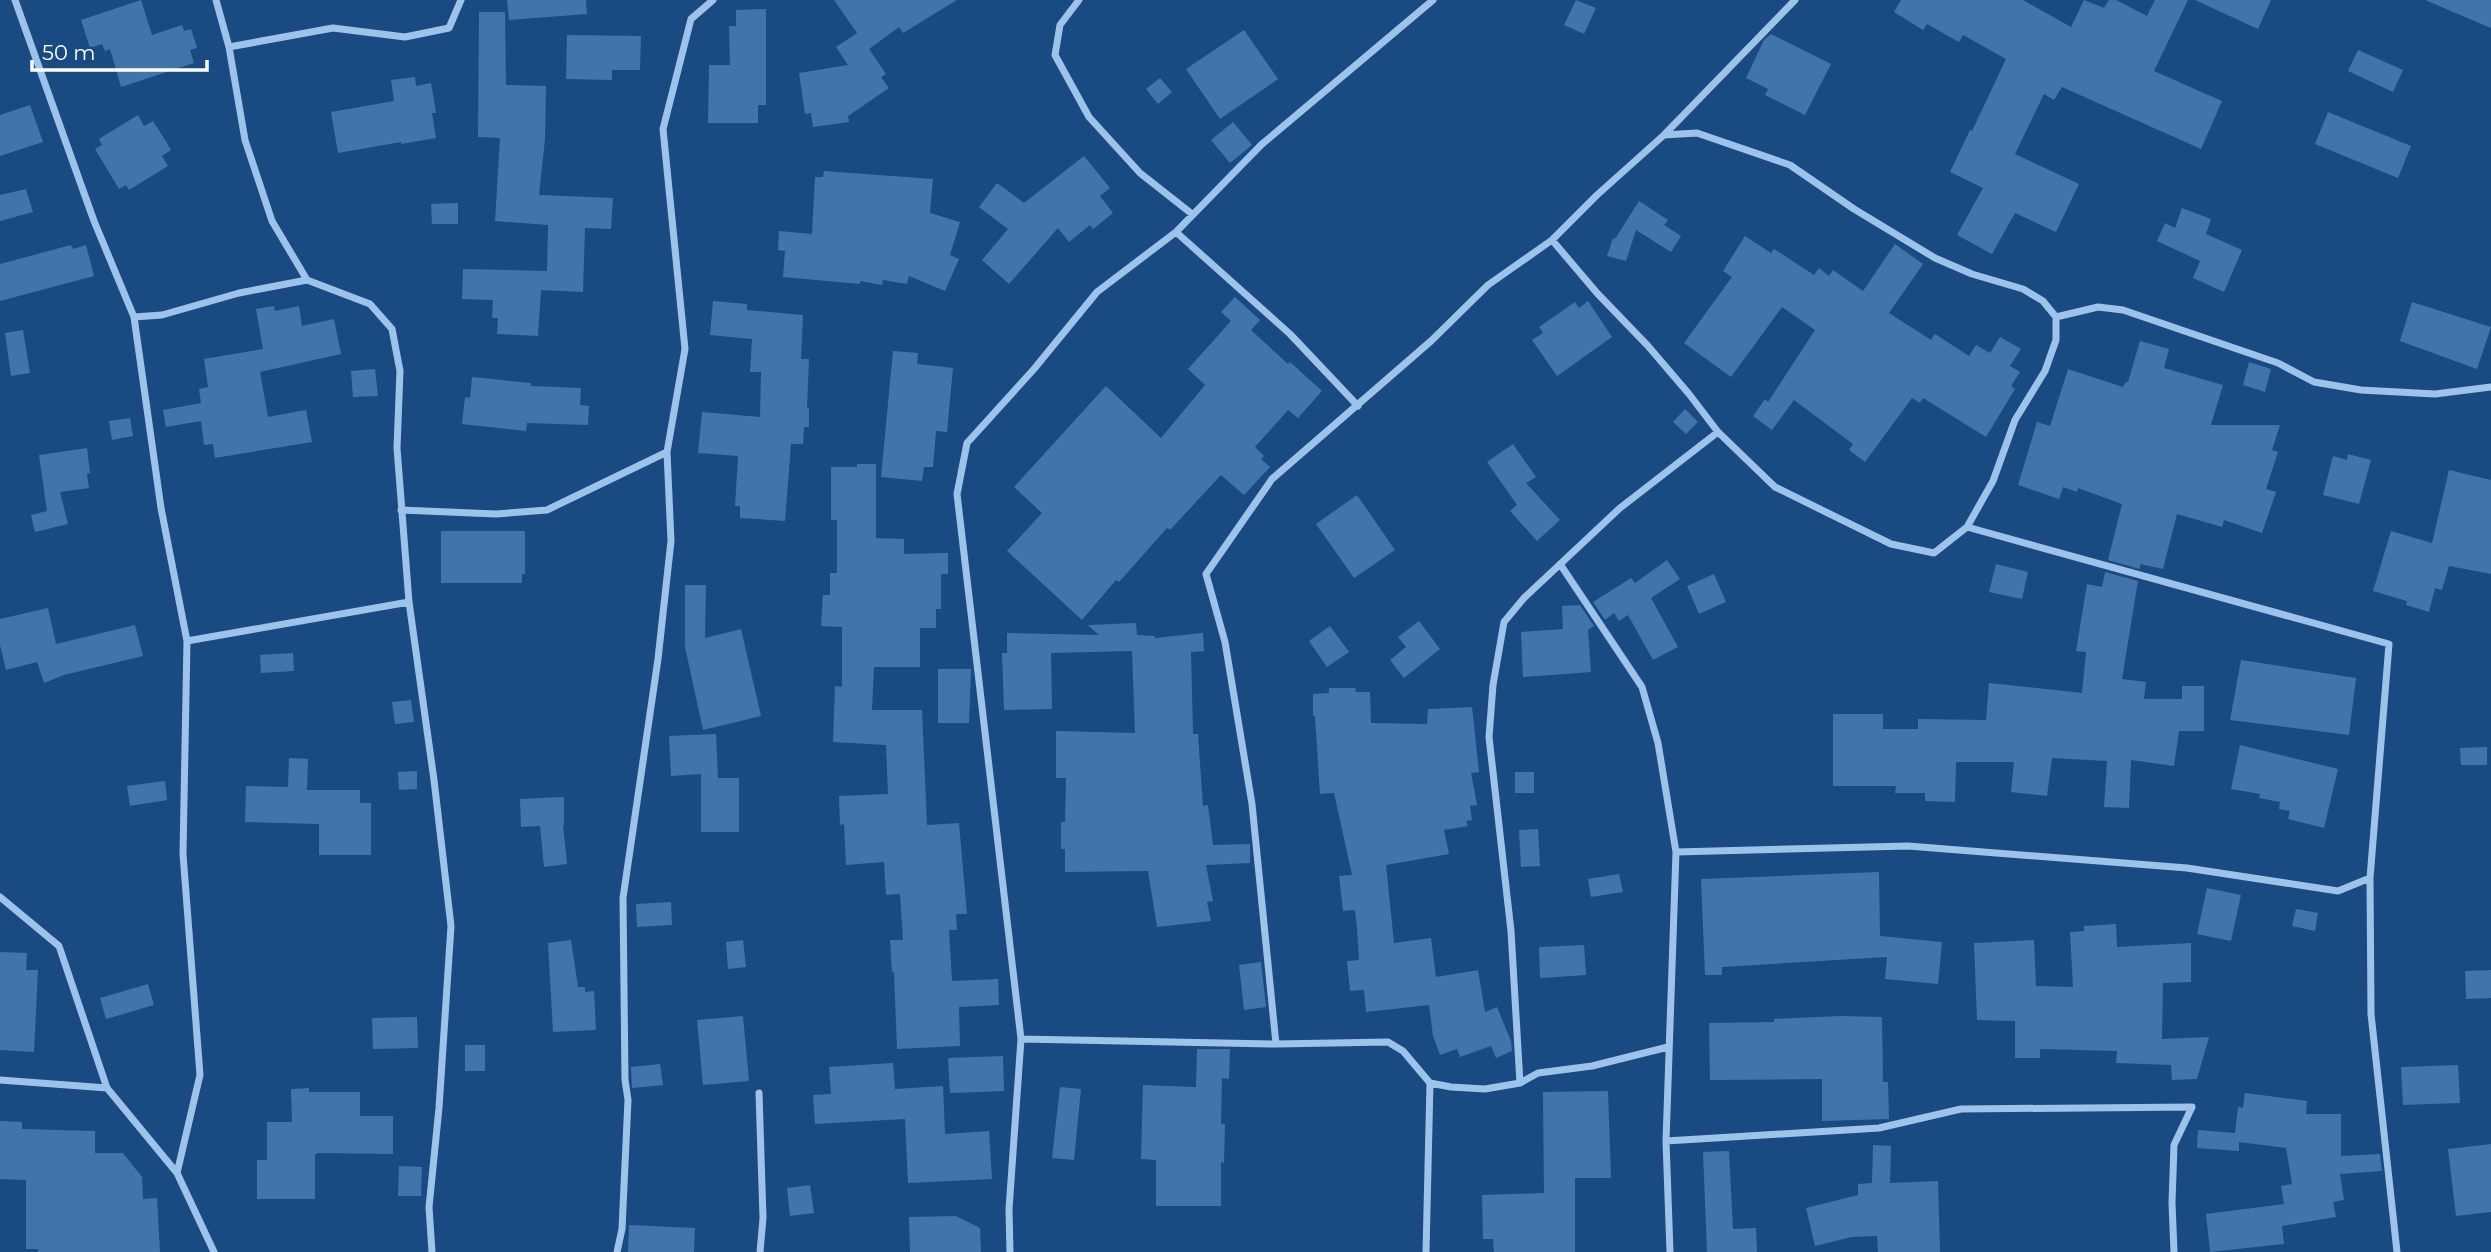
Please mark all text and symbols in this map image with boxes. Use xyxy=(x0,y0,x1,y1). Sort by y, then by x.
scale bar xyxy=(32,28,206,72)
text: 50 m xyxy=(42,40,96,65)

